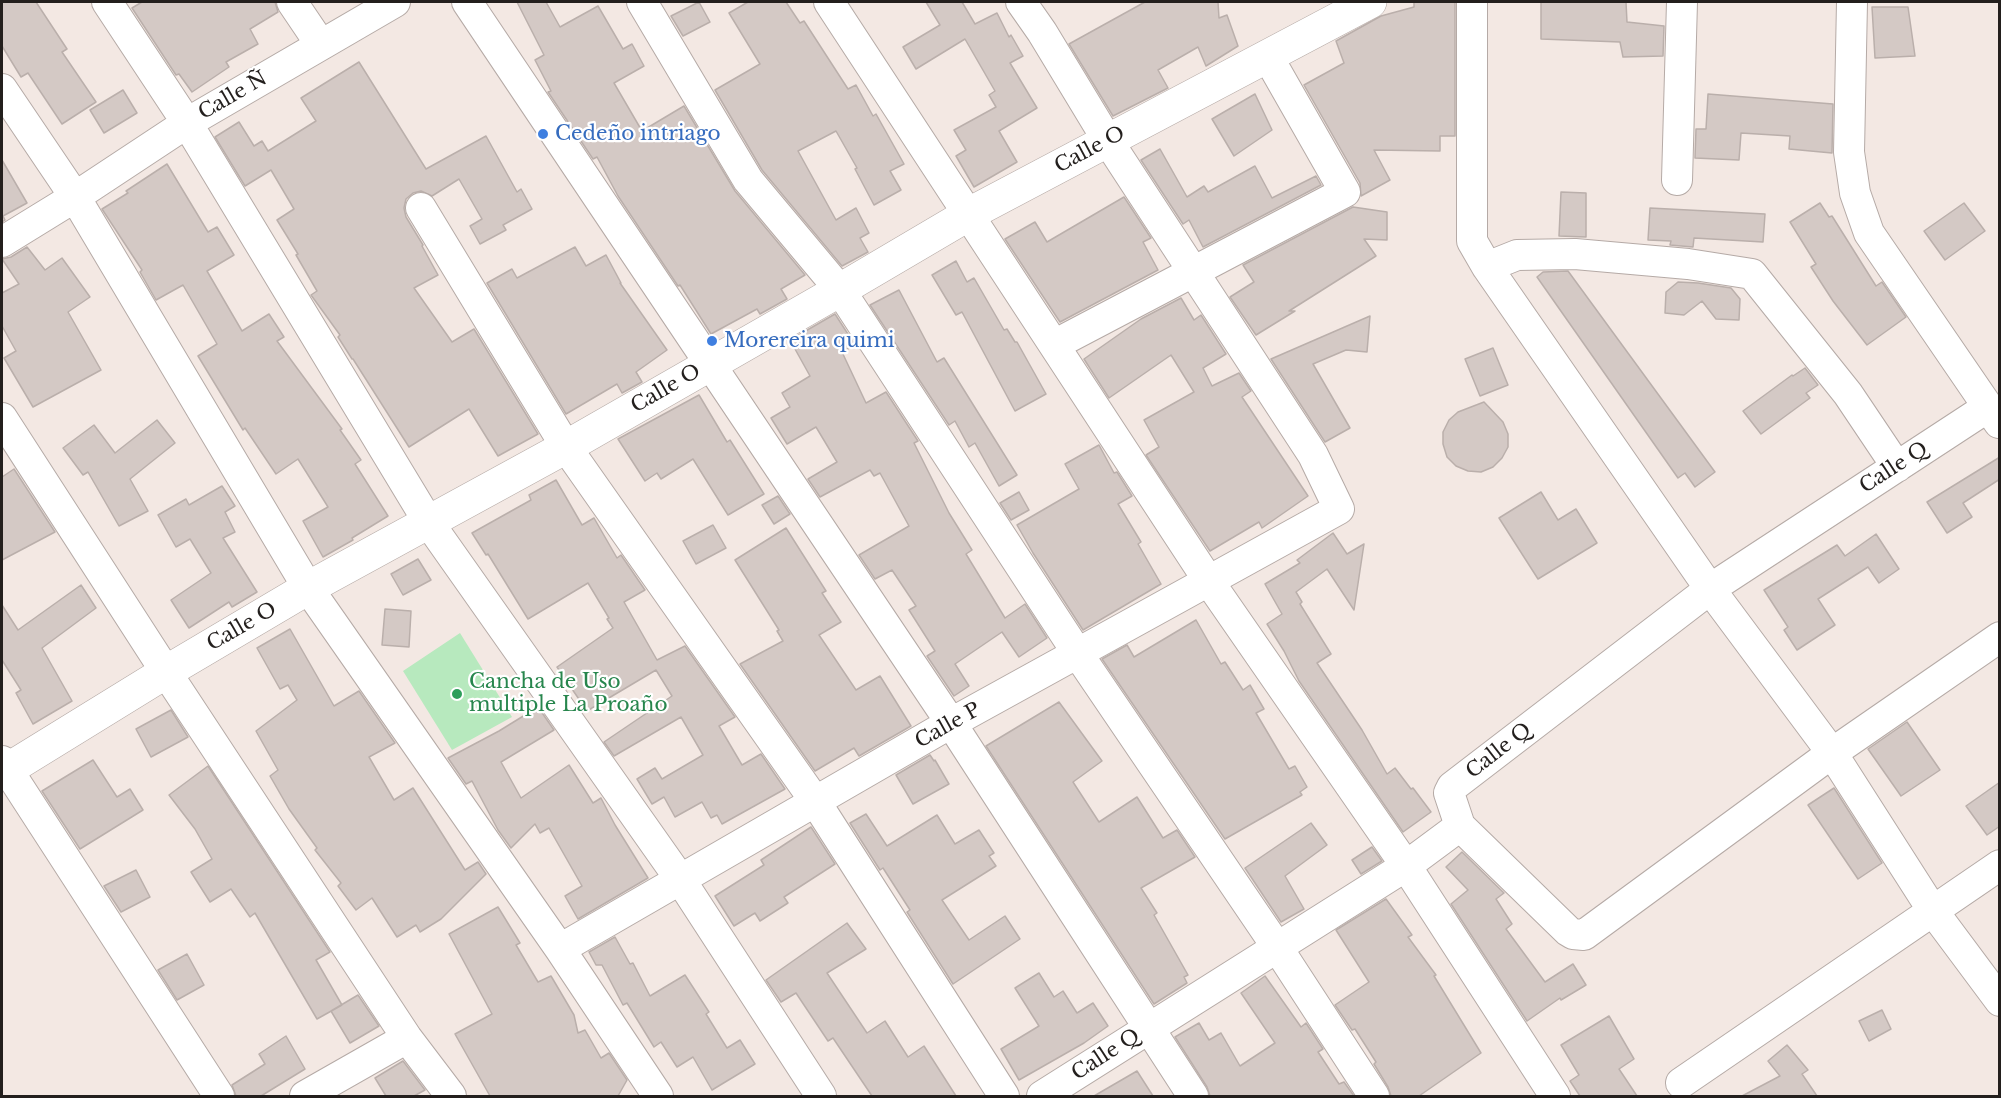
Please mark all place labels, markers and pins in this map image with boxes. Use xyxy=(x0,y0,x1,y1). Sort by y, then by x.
place label: Cedeño intriago xyxy=(555,122,721,146)
marker: Cedeño intriago xyxy=(536,127,550,141)
place label: Morereira quimi xyxy=(724,329,895,353)
marker: Morereira quimi xyxy=(705,334,719,348)
place label: Cancha de Uso multiple La Proaño xyxy=(469,670,667,717)
marker: Cancha de Uso multiple La Proaño xyxy=(450,687,464,701)

